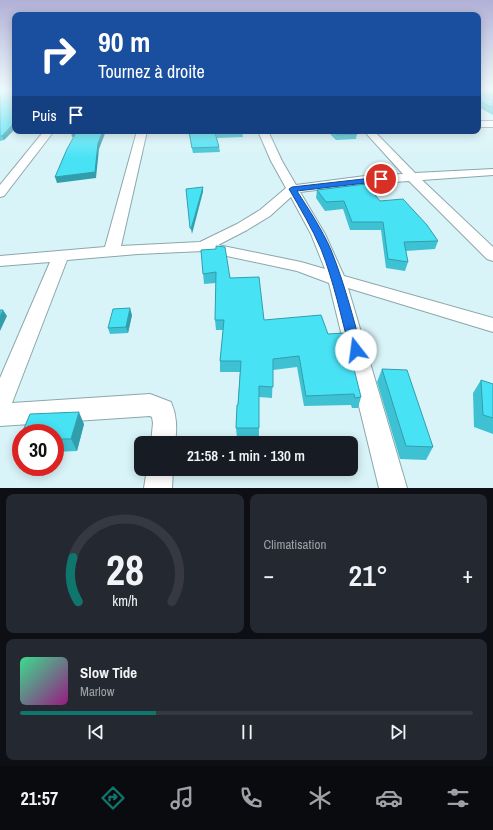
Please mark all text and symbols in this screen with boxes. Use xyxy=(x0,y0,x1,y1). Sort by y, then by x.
text: 90 m xyxy=(98,23,150,61)
icon: right xyxy=(32,28,84,80)
text: Tournez à droite xyxy=(98,59,205,84)
icon: arrive xyxy=(65,104,87,126)
text: Puis xyxy=(32,105,57,126)
pin xyxy=(364,162,398,196)
icon: arrive xyxy=(370,168,392,190)
position arrow xyxy=(335,329,377,371)
speed limit sign: 30 xyxy=(12,424,64,476)
text: 21:58 · 1 min · 130 m xyxy=(187,445,305,466)
text: Climatisation xyxy=(264,536,326,553)
text: 28 xyxy=(106,541,144,597)
text: 21° xyxy=(349,555,388,595)
text: − xyxy=(264,560,274,590)
text: + xyxy=(462,560,473,590)
text: km/h xyxy=(112,590,137,609)
text: Slow Tide xyxy=(80,662,137,683)
text: Marlow xyxy=(80,683,114,700)
icon: previous xyxy=(85,721,107,743)
icon: pause xyxy=(236,721,258,743)
icon: next xyxy=(387,721,409,743)
icon: directions xyxy=(99,784,127,812)
icon: music xyxy=(168,784,196,812)
icon: phone xyxy=(237,784,265,812)
icon: climate xyxy=(306,784,334,812)
icon: car xyxy=(375,784,403,812)
icon: filters xyxy=(444,784,472,812)
text: 21:57 xyxy=(21,786,58,811)

